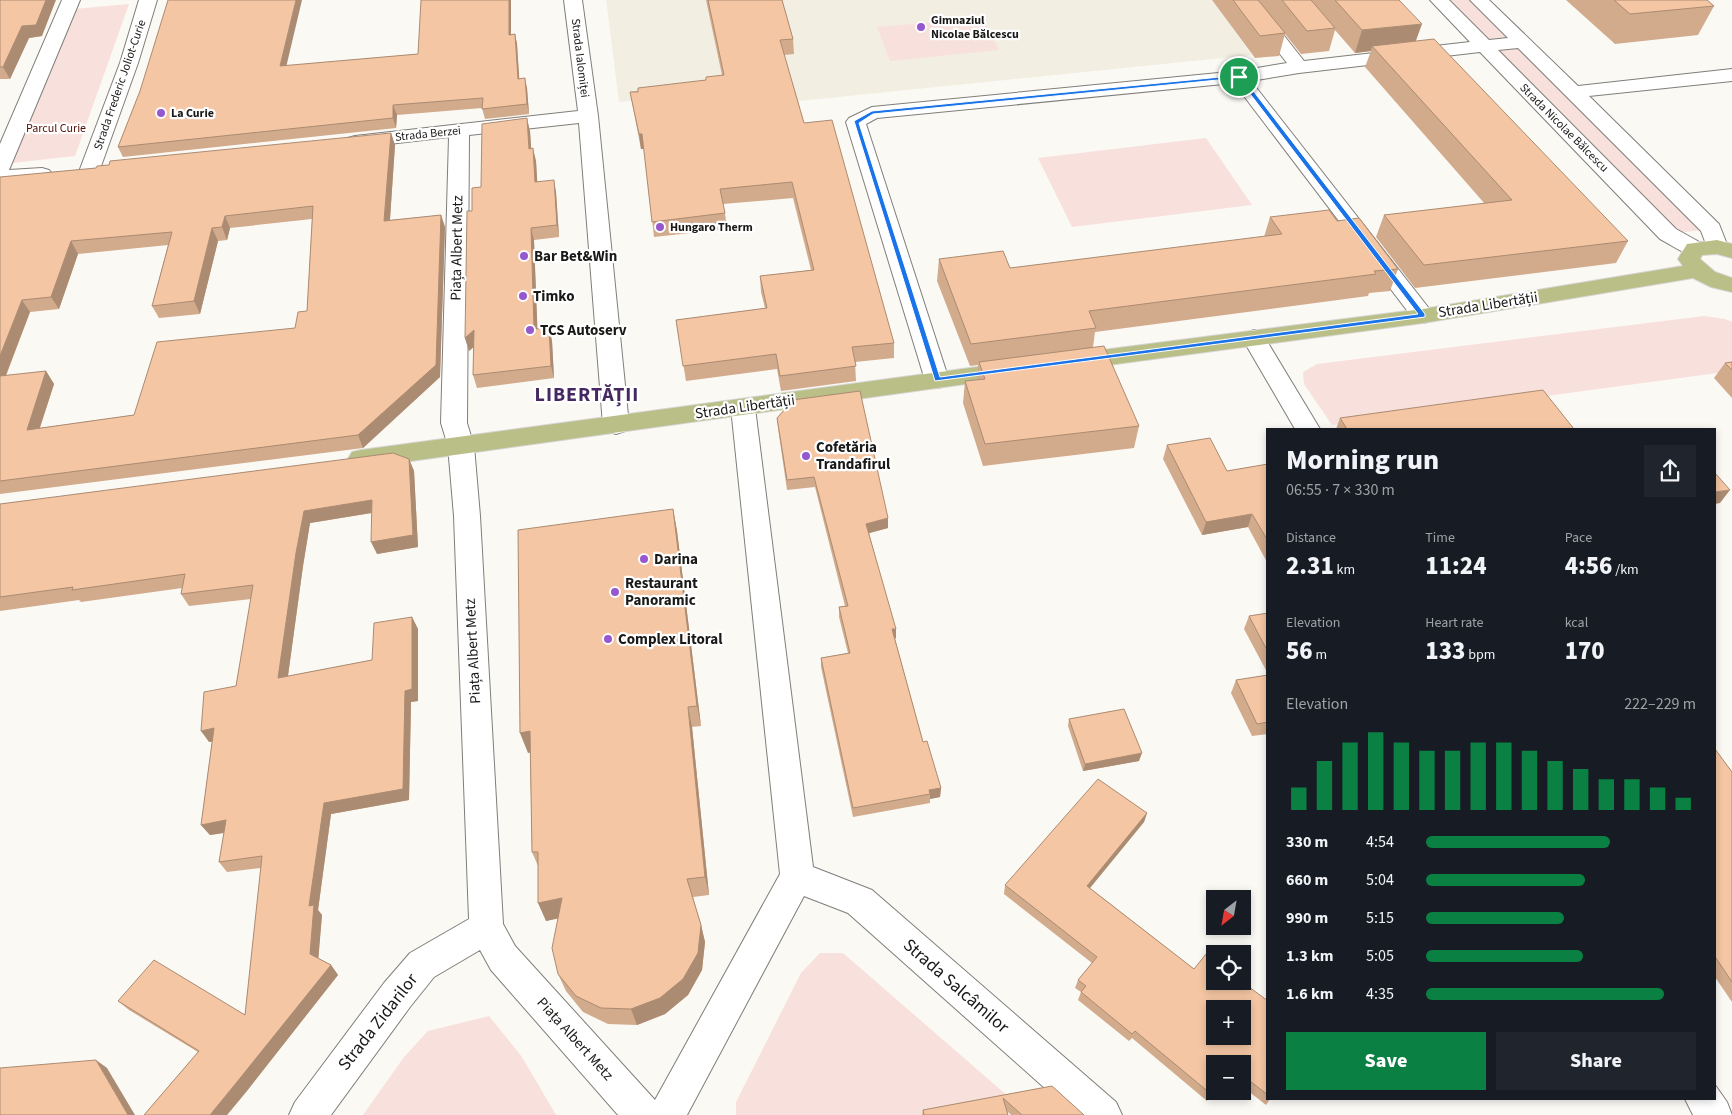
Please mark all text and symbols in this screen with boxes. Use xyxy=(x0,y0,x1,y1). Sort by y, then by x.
place label: Gimnaziul Nicolae Bălcescu xyxy=(931,12,1019,43)
street label: Strada Frederic Joliot-Curie xyxy=(90,17,150,152)
street label: Strada Ialomiței xyxy=(567,17,593,99)
marker: Gimnaziul Nicolae Bălcescu xyxy=(915,21,927,33)
pin xyxy=(1218,56,1260,98)
icon: arrive xyxy=(1225,63,1253,91)
street label: Strada Nicolae Bălcescu xyxy=(1516,80,1612,176)
place label: La Curie xyxy=(171,105,214,122)
marker: La Curie xyxy=(155,107,167,119)
park label: Parcul Curie xyxy=(26,120,86,137)
street label: Strada Berzei xyxy=(394,122,462,146)
street label: Piața Albert Metz xyxy=(446,195,468,301)
place label: Hungaro Therm xyxy=(670,219,753,236)
marker: Hungaro Therm xyxy=(654,221,666,233)
place label: Bar Bet&Win xyxy=(534,246,617,267)
marker: Bar Bet&Win xyxy=(518,250,530,262)
place label: Timko xyxy=(533,286,574,307)
street label: Strada Libertății xyxy=(1437,287,1539,323)
marker: Timko xyxy=(517,290,529,302)
place label: TCS Autoserv xyxy=(540,320,627,341)
marker: TCS Autoserv xyxy=(524,324,536,336)
district label: LIBERTĂȚII xyxy=(535,381,639,409)
street label: Strada Libertății xyxy=(694,390,796,424)
place label: Cofetăria Trandafirul xyxy=(816,437,891,475)
text: Morning run xyxy=(1286,440,1439,480)
button: share xyxy=(1644,445,1696,497)
marker: Cofetăria Trandafirul xyxy=(800,450,812,462)
text: 06:55 · 7 × 330 m xyxy=(1286,479,1395,501)
text: Distance xyxy=(1286,528,1336,548)
text: Time xyxy=(1425,528,1455,548)
text: Pace xyxy=(1565,528,1592,548)
text: 2.31 xyxy=(1286,548,1334,584)
text: 11:24 xyxy=(1425,548,1486,584)
text: 4:56 xyxy=(1565,548,1612,584)
place label: Darina xyxy=(654,549,698,570)
marker: Darina xyxy=(638,553,650,565)
text: km xyxy=(1334,560,1355,580)
text: /km xyxy=(1612,560,1639,580)
place label: Restaurant Panoramic xyxy=(625,573,698,611)
marker: Restaurant Panoramic xyxy=(609,586,621,598)
street label: Piața Albert Metz xyxy=(460,598,486,704)
text: Elevation xyxy=(1286,613,1341,633)
text: Heart rate xyxy=(1425,613,1484,633)
text: kcal xyxy=(1565,613,1588,633)
place label: Complex Litoral xyxy=(618,629,723,650)
marker: Complex Litoral xyxy=(602,633,614,645)
text: 56 xyxy=(1286,633,1313,669)
text: 133 xyxy=(1425,633,1465,669)
text: 170 xyxy=(1565,633,1605,669)
text: m xyxy=(1313,645,1327,665)
text: bpm xyxy=(1465,645,1495,665)
text: Elevation xyxy=(1286,693,1348,715)
text: 222–229 m xyxy=(1624,693,1696,715)
text: 330 m xyxy=(1286,831,1328,853)
text: 4:54 xyxy=(1366,831,1394,853)
text: 660 m xyxy=(1286,869,1328,891)
text: 5:04 xyxy=(1366,869,1394,891)
north arrow xyxy=(1206,890,1251,935)
map controls xyxy=(1206,890,1251,1100)
text: 990 m xyxy=(1286,907,1328,929)
text: 5:15 xyxy=(1366,907,1394,929)
street label: Strada Salcâmilor xyxy=(898,933,1015,1040)
button: locate xyxy=(1206,945,1251,990)
text: 1.3 km xyxy=(1286,945,1333,967)
text: 5:05 xyxy=(1366,945,1394,967)
street label: Strada Zidarilor xyxy=(332,968,424,1076)
text: 1.6 km xyxy=(1286,983,1333,1005)
text: 4:35 xyxy=(1366,983,1394,1005)
street label: Piața Albert Metz xyxy=(532,993,618,1085)
button: + xyxy=(1206,1000,1251,1045)
button: Save xyxy=(1286,1032,1486,1090)
button: Share xyxy=(1496,1032,1696,1090)
button: − xyxy=(1206,1055,1251,1100)

